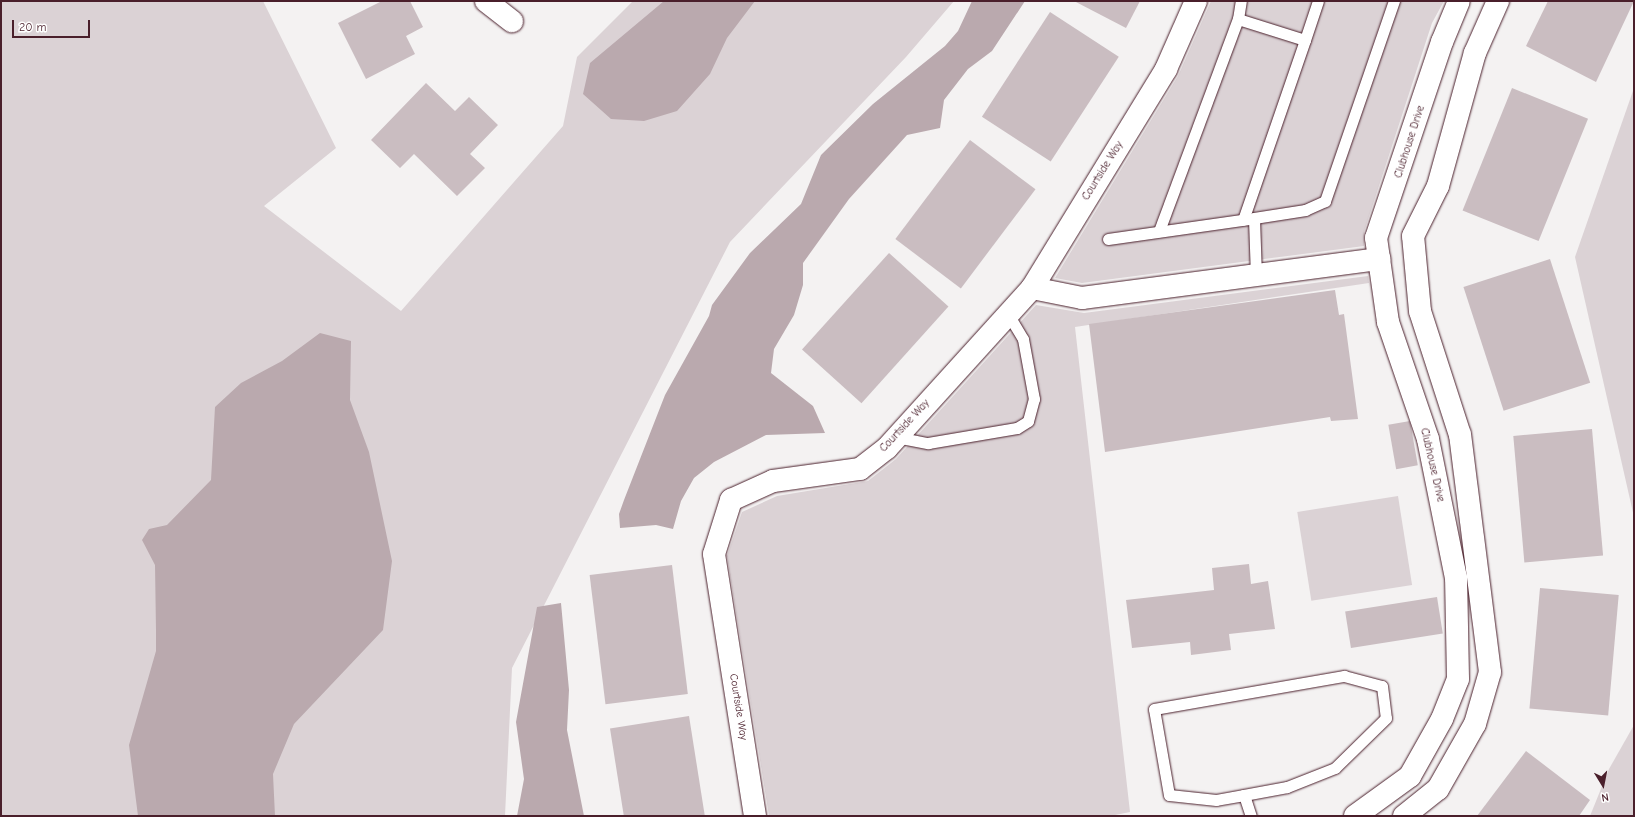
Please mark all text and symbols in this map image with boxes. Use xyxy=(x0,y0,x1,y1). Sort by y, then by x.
scale bar xyxy=(14,12,92,38)
text: 20 m xyxy=(19,20,47,34)
street label: Clubhouse Drive xyxy=(1392,104,1428,180)
street label: Courtside Way xyxy=(1080,139,1126,203)
street label: Courtside Way xyxy=(877,397,933,455)
street label: Clubhouse Drive xyxy=(1417,427,1447,503)
street label: Courtside Way xyxy=(726,673,750,741)
north arrow xyxy=(1583,765,1623,805)
text: N xyxy=(1601,790,1610,804)

